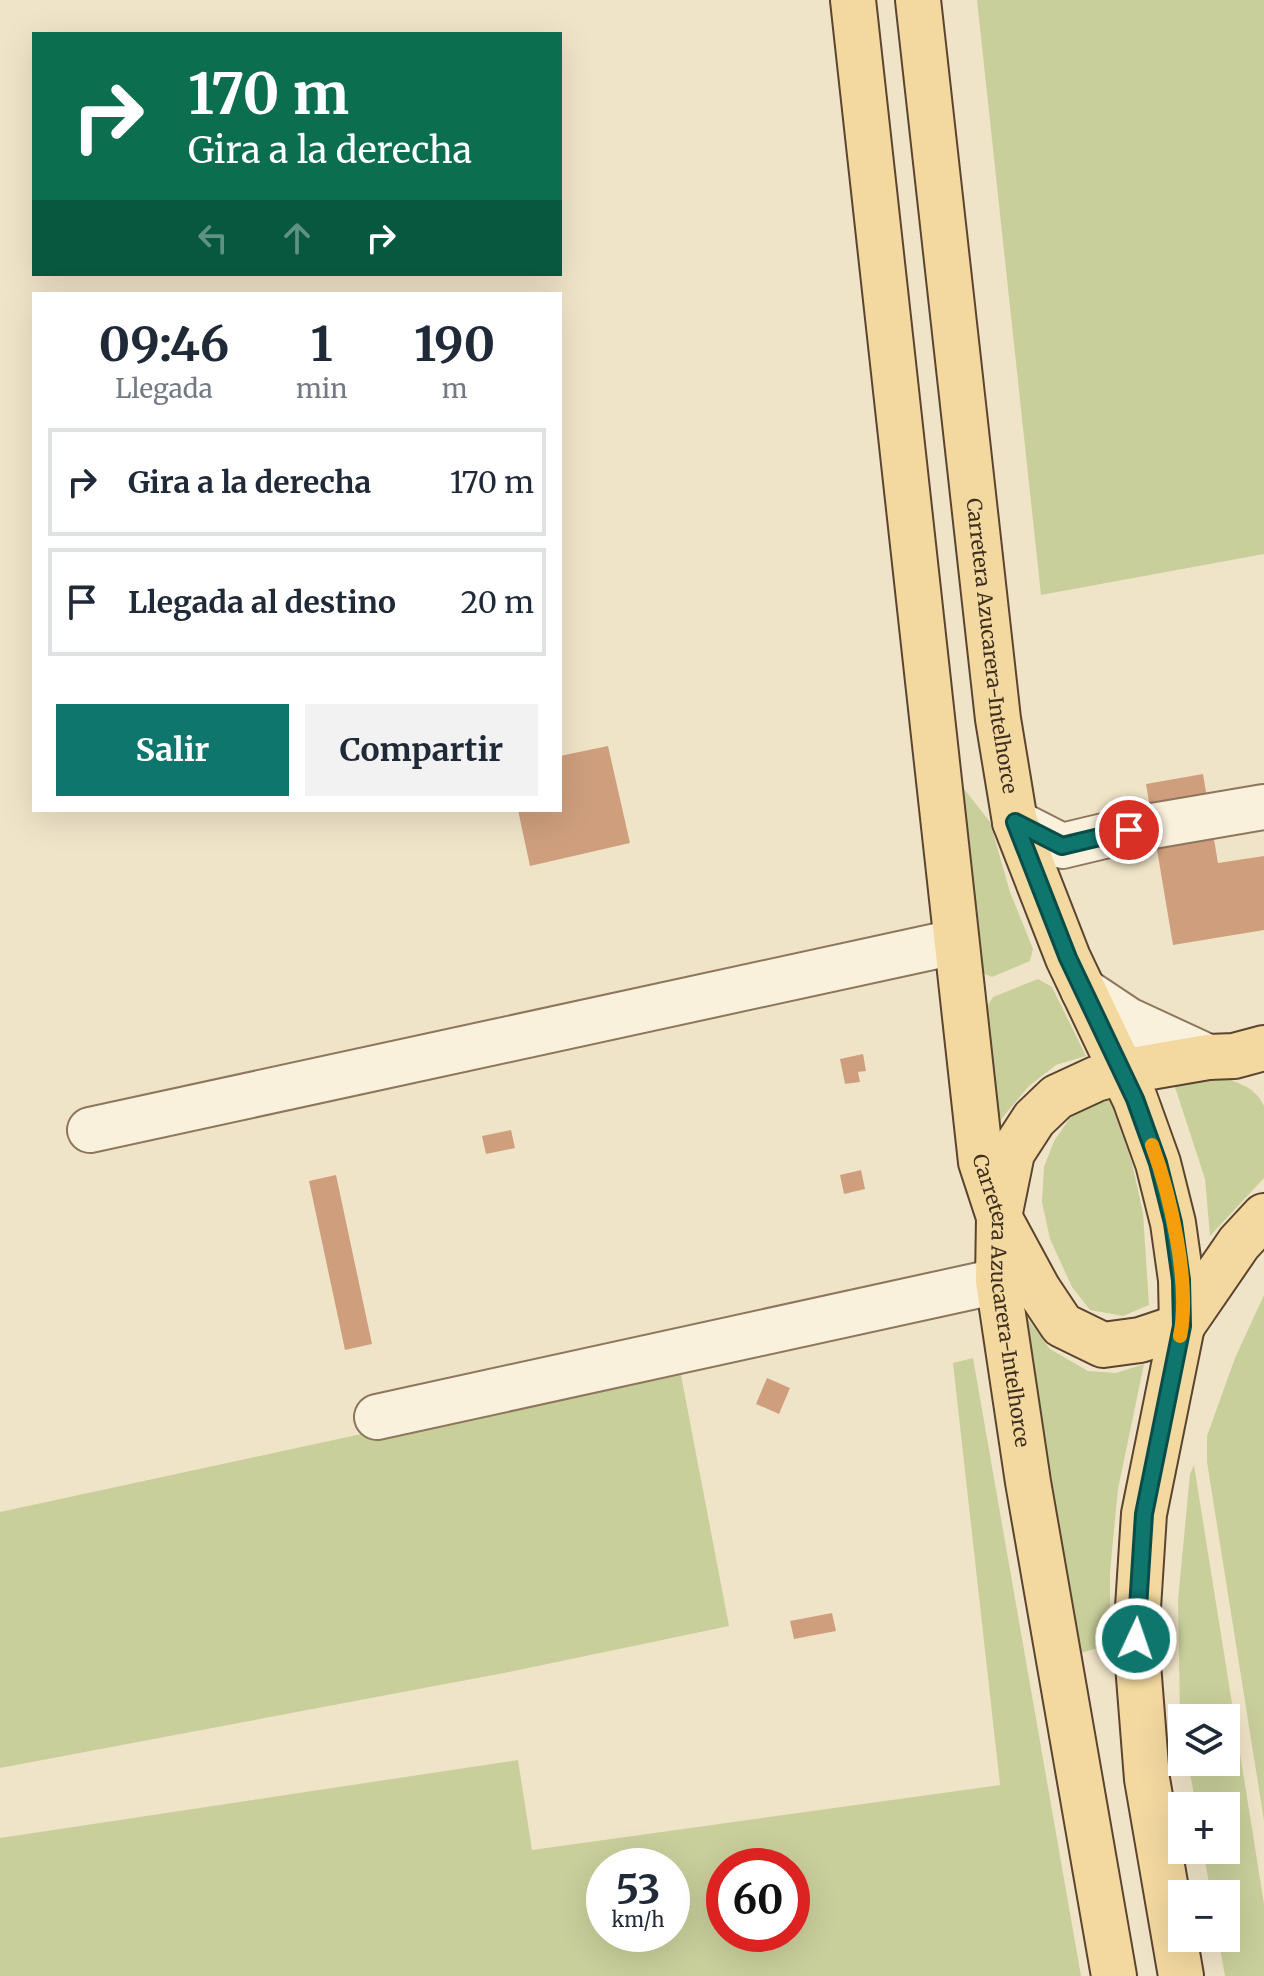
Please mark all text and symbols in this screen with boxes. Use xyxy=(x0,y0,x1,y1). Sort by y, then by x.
text: 170 m xyxy=(188,59,349,129)
icon: right xyxy=(56,64,160,168)
text: Gira a la derecha xyxy=(188,128,472,173)
icon: left xyxy=(191,216,235,260)
icon: ahead xyxy=(275,216,319,260)
icon: right xyxy=(359,216,403,260)
text: 09:46 xyxy=(99,314,229,374)
text: 1 xyxy=(311,314,333,374)
text: 190 xyxy=(414,314,495,374)
text: Llegada xyxy=(115,372,213,405)
text: min xyxy=(296,372,347,405)
text: m xyxy=(442,372,468,405)
icon: right xyxy=(60,460,104,504)
text: Gira a la derecha xyxy=(128,463,371,501)
text: 170 m xyxy=(450,463,534,501)
street label: Carretera Azucarera-Intelhorce xyxy=(961,497,1023,795)
icon: arrive xyxy=(60,580,104,624)
text: Llegada al destino xyxy=(128,583,396,621)
text: 20 m xyxy=(461,583,534,621)
button: Salir xyxy=(56,704,289,796)
button: Compartir xyxy=(305,704,538,796)
pin xyxy=(1095,796,1163,864)
icon: arrive xyxy=(1107,808,1151,852)
street label: Carretera Azucarera-Intelhorce xyxy=(968,1153,1036,1449)
position arrow xyxy=(1094,1597,1178,1681)
map controls xyxy=(1168,1704,1240,1952)
button: layers xyxy=(1168,1704,1240,1776)
button: + xyxy=(1168,1792,1240,1864)
speed limit sign: 60 xyxy=(706,1848,810,1952)
text: 53 xyxy=(616,1865,660,1915)
button: − xyxy=(1168,1880,1240,1952)
text: km/h xyxy=(612,1907,664,1932)

